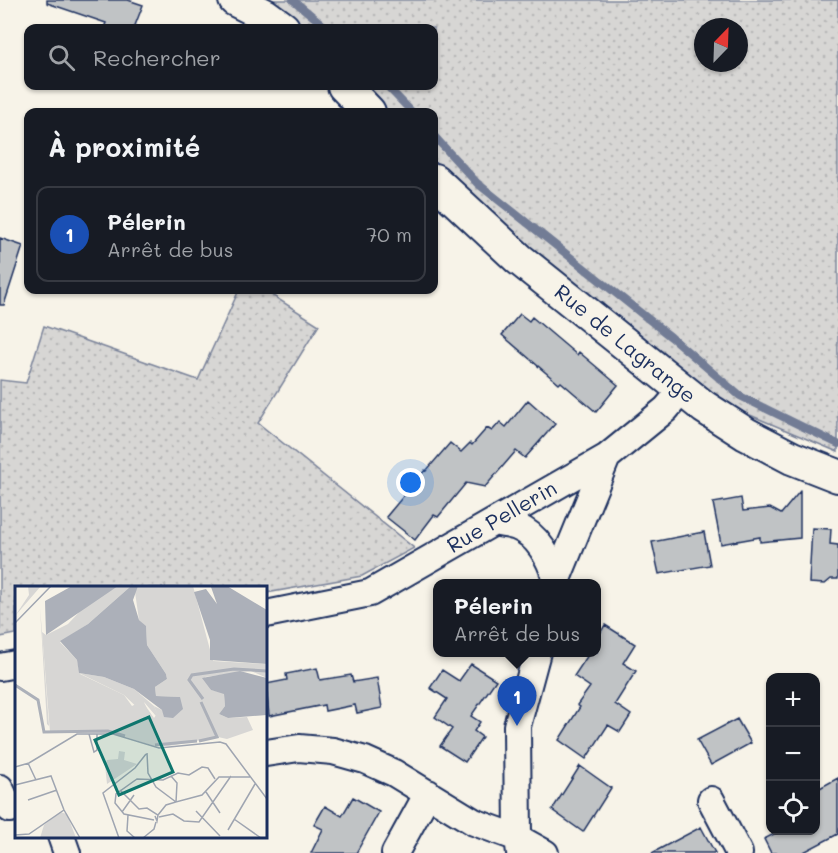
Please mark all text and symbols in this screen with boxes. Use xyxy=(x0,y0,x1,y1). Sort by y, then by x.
north arrow xyxy=(694,18,748,72)
search box xyxy=(24,24,438,90)
icon: search xyxy=(45,41,78,74)
text: Rechercher xyxy=(93,43,221,72)
text: À proximité xyxy=(48,130,200,164)
text: Pélerin xyxy=(107,207,186,236)
text: 1 xyxy=(65,221,74,247)
text: 70 m xyxy=(366,221,412,247)
text: Arrêt de bus xyxy=(107,236,233,262)
street label: Rue de Lagrange xyxy=(550,277,702,408)
your location xyxy=(396,468,425,497)
street label: Rue Pellerin xyxy=(441,473,561,558)
popup xyxy=(433,579,601,657)
inset map xyxy=(15,586,267,838)
text: Pélerin xyxy=(454,591,533,620)
text: Arrêt de bus xyxy=(454,620,580,646)
map controls xyxy=(766,673,820,835)
button: + xyxy=(766,673,820,727)
pin: 1 xyxy=(498,676,536,726)
button: − xyxy=(766,727,820,781)
button: locate xyxy=(766,781,820,835)

